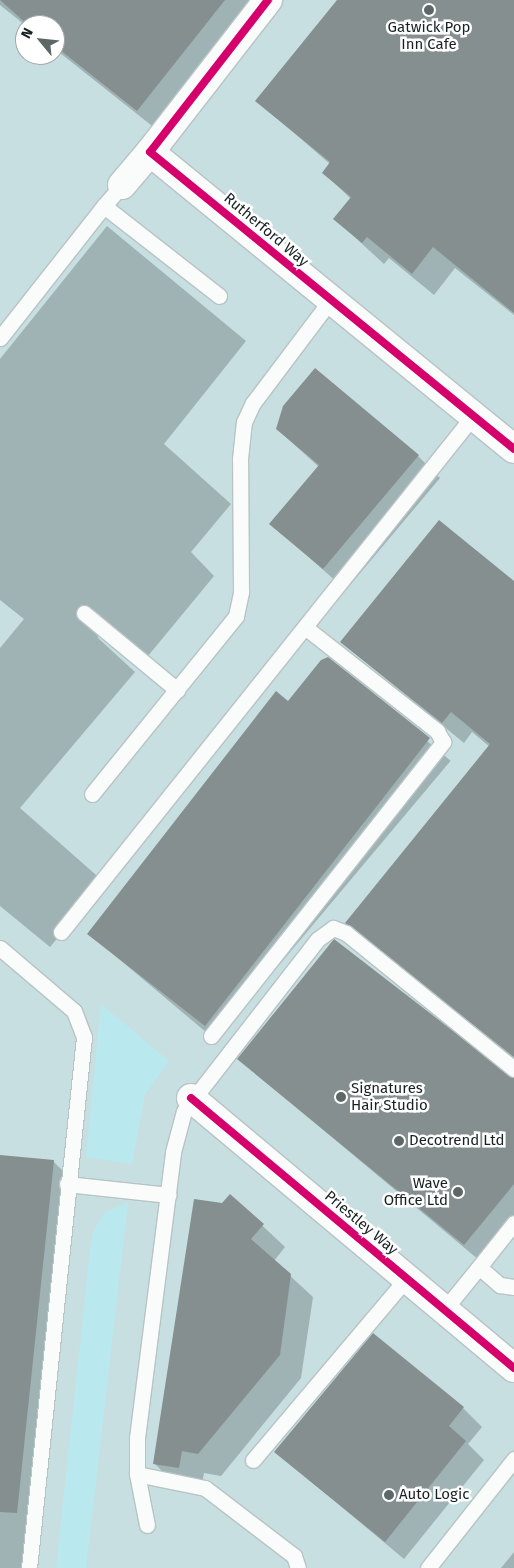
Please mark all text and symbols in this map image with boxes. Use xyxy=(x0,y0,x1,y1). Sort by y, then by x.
marker: Gatwick Pop Inn Cafe xyxy=(423,4,435,16)
north arrow xyxy=(15,15,65,65)
place label: Gatwick Pop Inn Cafe xyxy=(388,18,470,53)
text: N xyxy=(18,25,37,41)
street label: Rutherford Way xyxy=(220,189,312,271)
place label: Signatures Hair Studio xyxy=(351,1079,428,1114)
marker: Signatures Hair Studio xyxy=(335,1091,347,1103)
place label: Decotrend Ltd xyxy=(409,1132,504,1150)
marker: Decotrend Ltd xyxy=(393,1135,405,1147)
place label: Wave Office Ltd xyxy=(384,1174,448,1209)
marker: Wave Office Ltd xyxy=(452,1186,464,1198)
street label: Priestley Way xyxy=(321,1187,401,1259)
place label: Auto Logic xyxy=(399,1486,469,1504)
marker: Auto Logic xyxy=(383,1489,395,1501)

